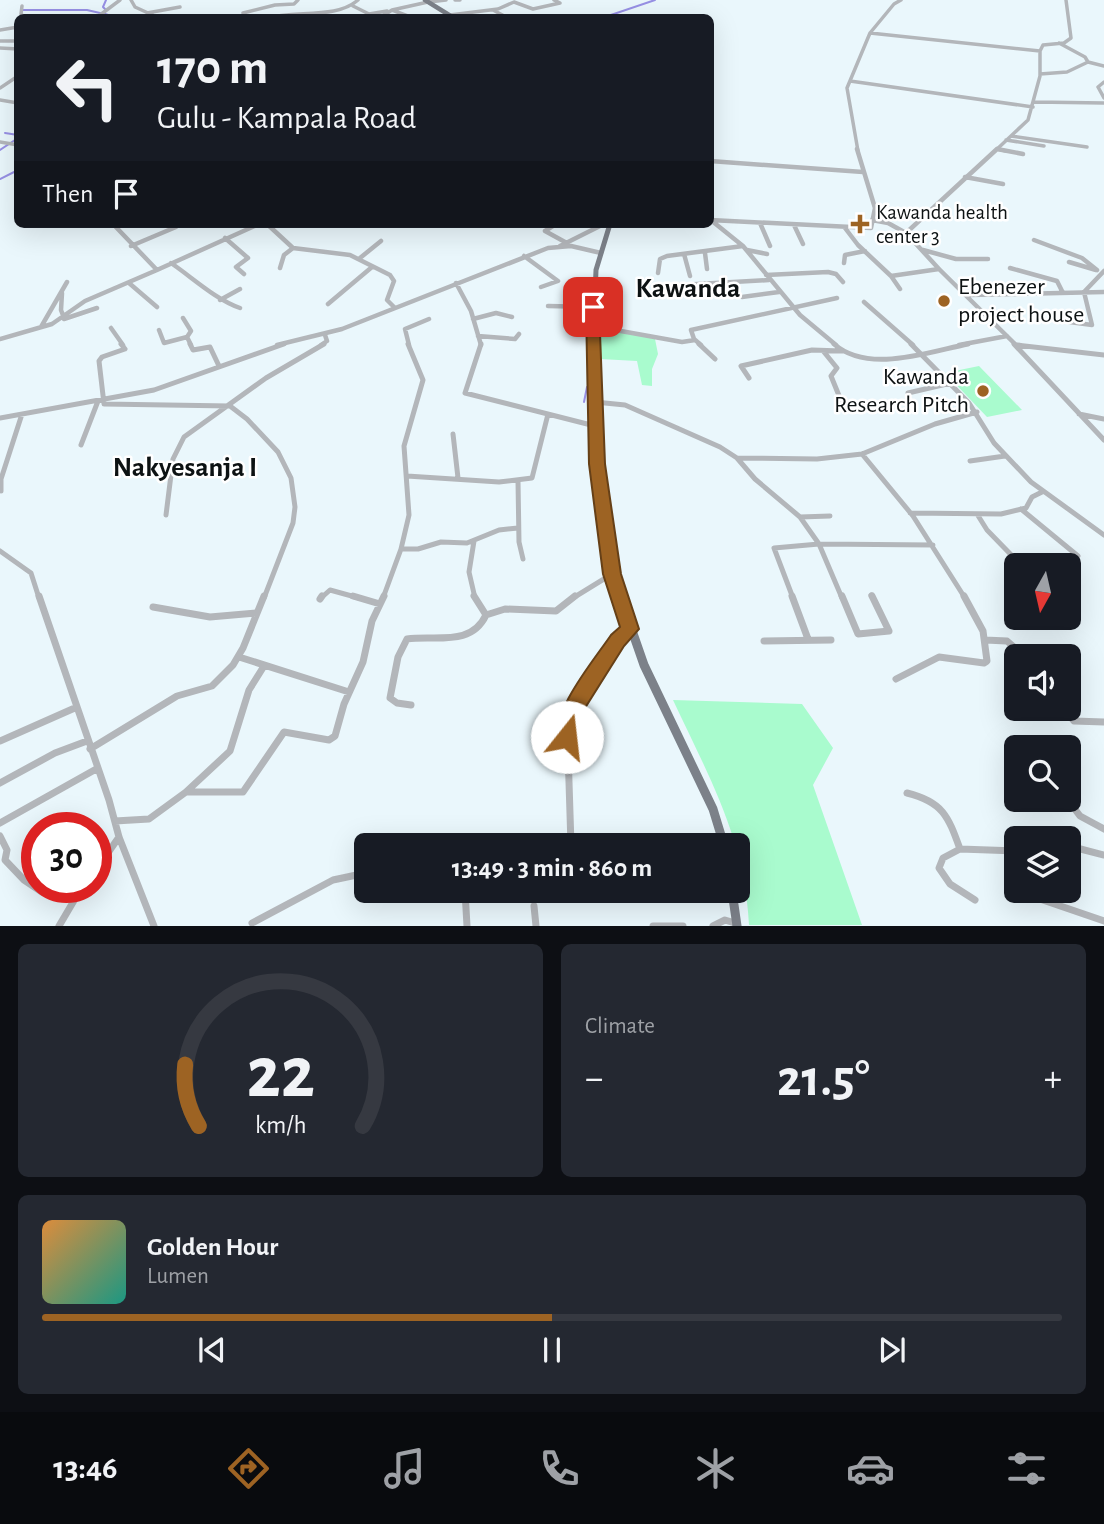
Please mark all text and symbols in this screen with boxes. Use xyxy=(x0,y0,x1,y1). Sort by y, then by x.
icon: left xyxy=(42,42,133,133)
text: 170 m xyxy=(157,44,268,93)
text: Gulu - Kampala Road xyxy=(157,102,416,134)
icon: arrive xyxy=(107,175,145,213)
text: Then xyxy=(42,181,93,207)
place label: Kawanda health center 3 xyxy=(876,202,1008,247)
marker: Kawanda health center 3 xyxy=(850,214,870,234)
district label: Kawanda xyxy=(636,275,740,303)
place label: Ebenezer project house xyxy=(958,275,1084,327)
pin xyxy=(563,277,623,337)
icon: arrive xyxy=(574,288,612,326)
marker: Ebenezer project house xyxy=(936,293,952,309)
place label: Kawanda Research Pitch xyxy=(834,365,969,417)
marker: Kawanda Research Pitch xyxy=(975,383,991,399)
district label: Nakyesanja I xyxy=(113,454,257,482)
north arrow xyxy=(1004,553,1082,630)
map controls xyxy=(1004,553,1081,903)
button: sound xyxy=(1004,644,1081,721)
position arrow xyxy=(530,700,604,774)
button: search xyxy=(1004,735,1081,812)
speed limit sign: 30 xyxy=(21,812,112,903)
button: layers xyxy=(1004,826,1081,903)
text: 13:49 · 3 min · 860 m xyxy=(452,855,652,881)
text: Climate xyxy=(585,1015,655,1038)
text: 22 xyxy=(246,1039,315,1112)
text: 21.5° xyxy=(777,1053,870,1105)
text: − xyxy=(585,1060,603,1098)
text: + xyxy=(1044,1060,1062,1098)
text: km/h xyxy=(255,1113,306,1138)
text: Golden Hour xyxy=(147,1234,278,1260)
text: Lumen xyxy=(147,1265,209,1288)
icon: previous xyxy=(193,1331,231,1369)
icon: pause xyxy=(533,1331,571,1369)
icon: next xyxy=(873,1331,911,1369)
icon: directions xyxy=(224,1444,273,1493)
icon: music xyxy=(380,1444,429,1493)
icon: phone xyxy=(535,1444,584,1493)
icon: climate xyxy=(691,1444,740,1493)
icon: car xyxy=(846,1444,895,1493)
icon: filters xyxy=(1002,1444,1051,1493)
text: 13:46 xyxy=(53,1452,117,1484)

